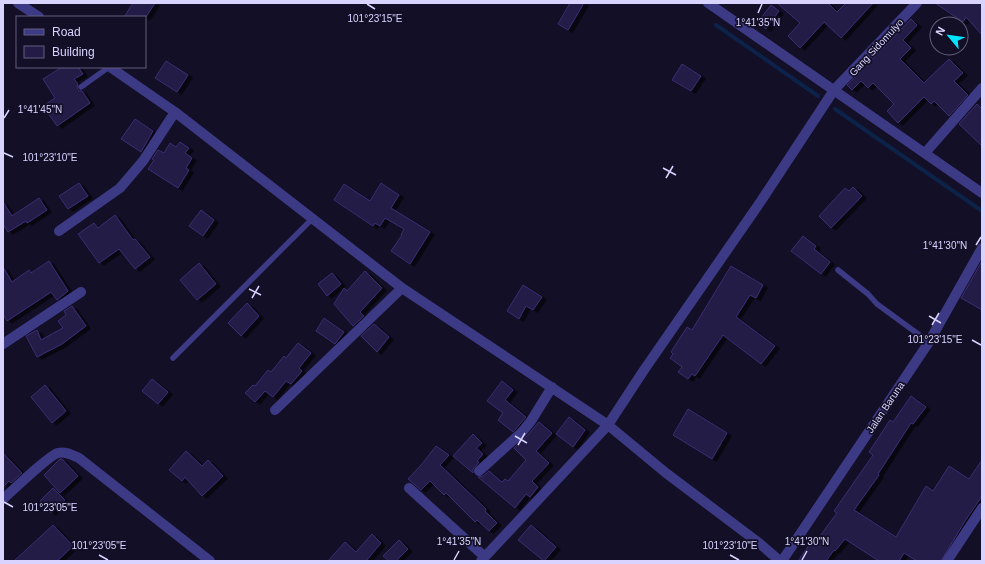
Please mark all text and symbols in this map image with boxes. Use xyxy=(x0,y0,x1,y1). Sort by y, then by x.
text: 101°23'15"E xyxy=(347,13,403,24)
legend xyxy=(16,16,146,68)
street label: Gang Sidomulyo xyxy=(847,16,906,78)
north arrow xyxy=(929,16,969,56)
text: 1°41'35"N xyxy=(736,17,780,28)
text: Road xyxy=(52,25,81,39)
text: N xyxy=(933,25,947,38)
text: Building xyxy=(52,45,95,59)
text: 1°41'45"N xyxy=(18,104,62,115)
text: 101°23'10"E xyxy=(22,152,78,163)
text: 1°41'30"N xyxy=(923,240,967,251)
text: 101°23'15"E xyxy=(907,334,963,345)
street label: Jalan Baruna xyxy=(864,379,907,435)
text: 101°23'05"E xyxy=(22,502,78,513)
text: 1°41'35"N xyxy=(437,536,481,547)
text: 1°41'30"N xyxy=(785,536,829,547)
text: 101°23'05"E xyxy=(71,540,127,551)
text: 101°23'10"E xyxy=(702,540,758,551)

